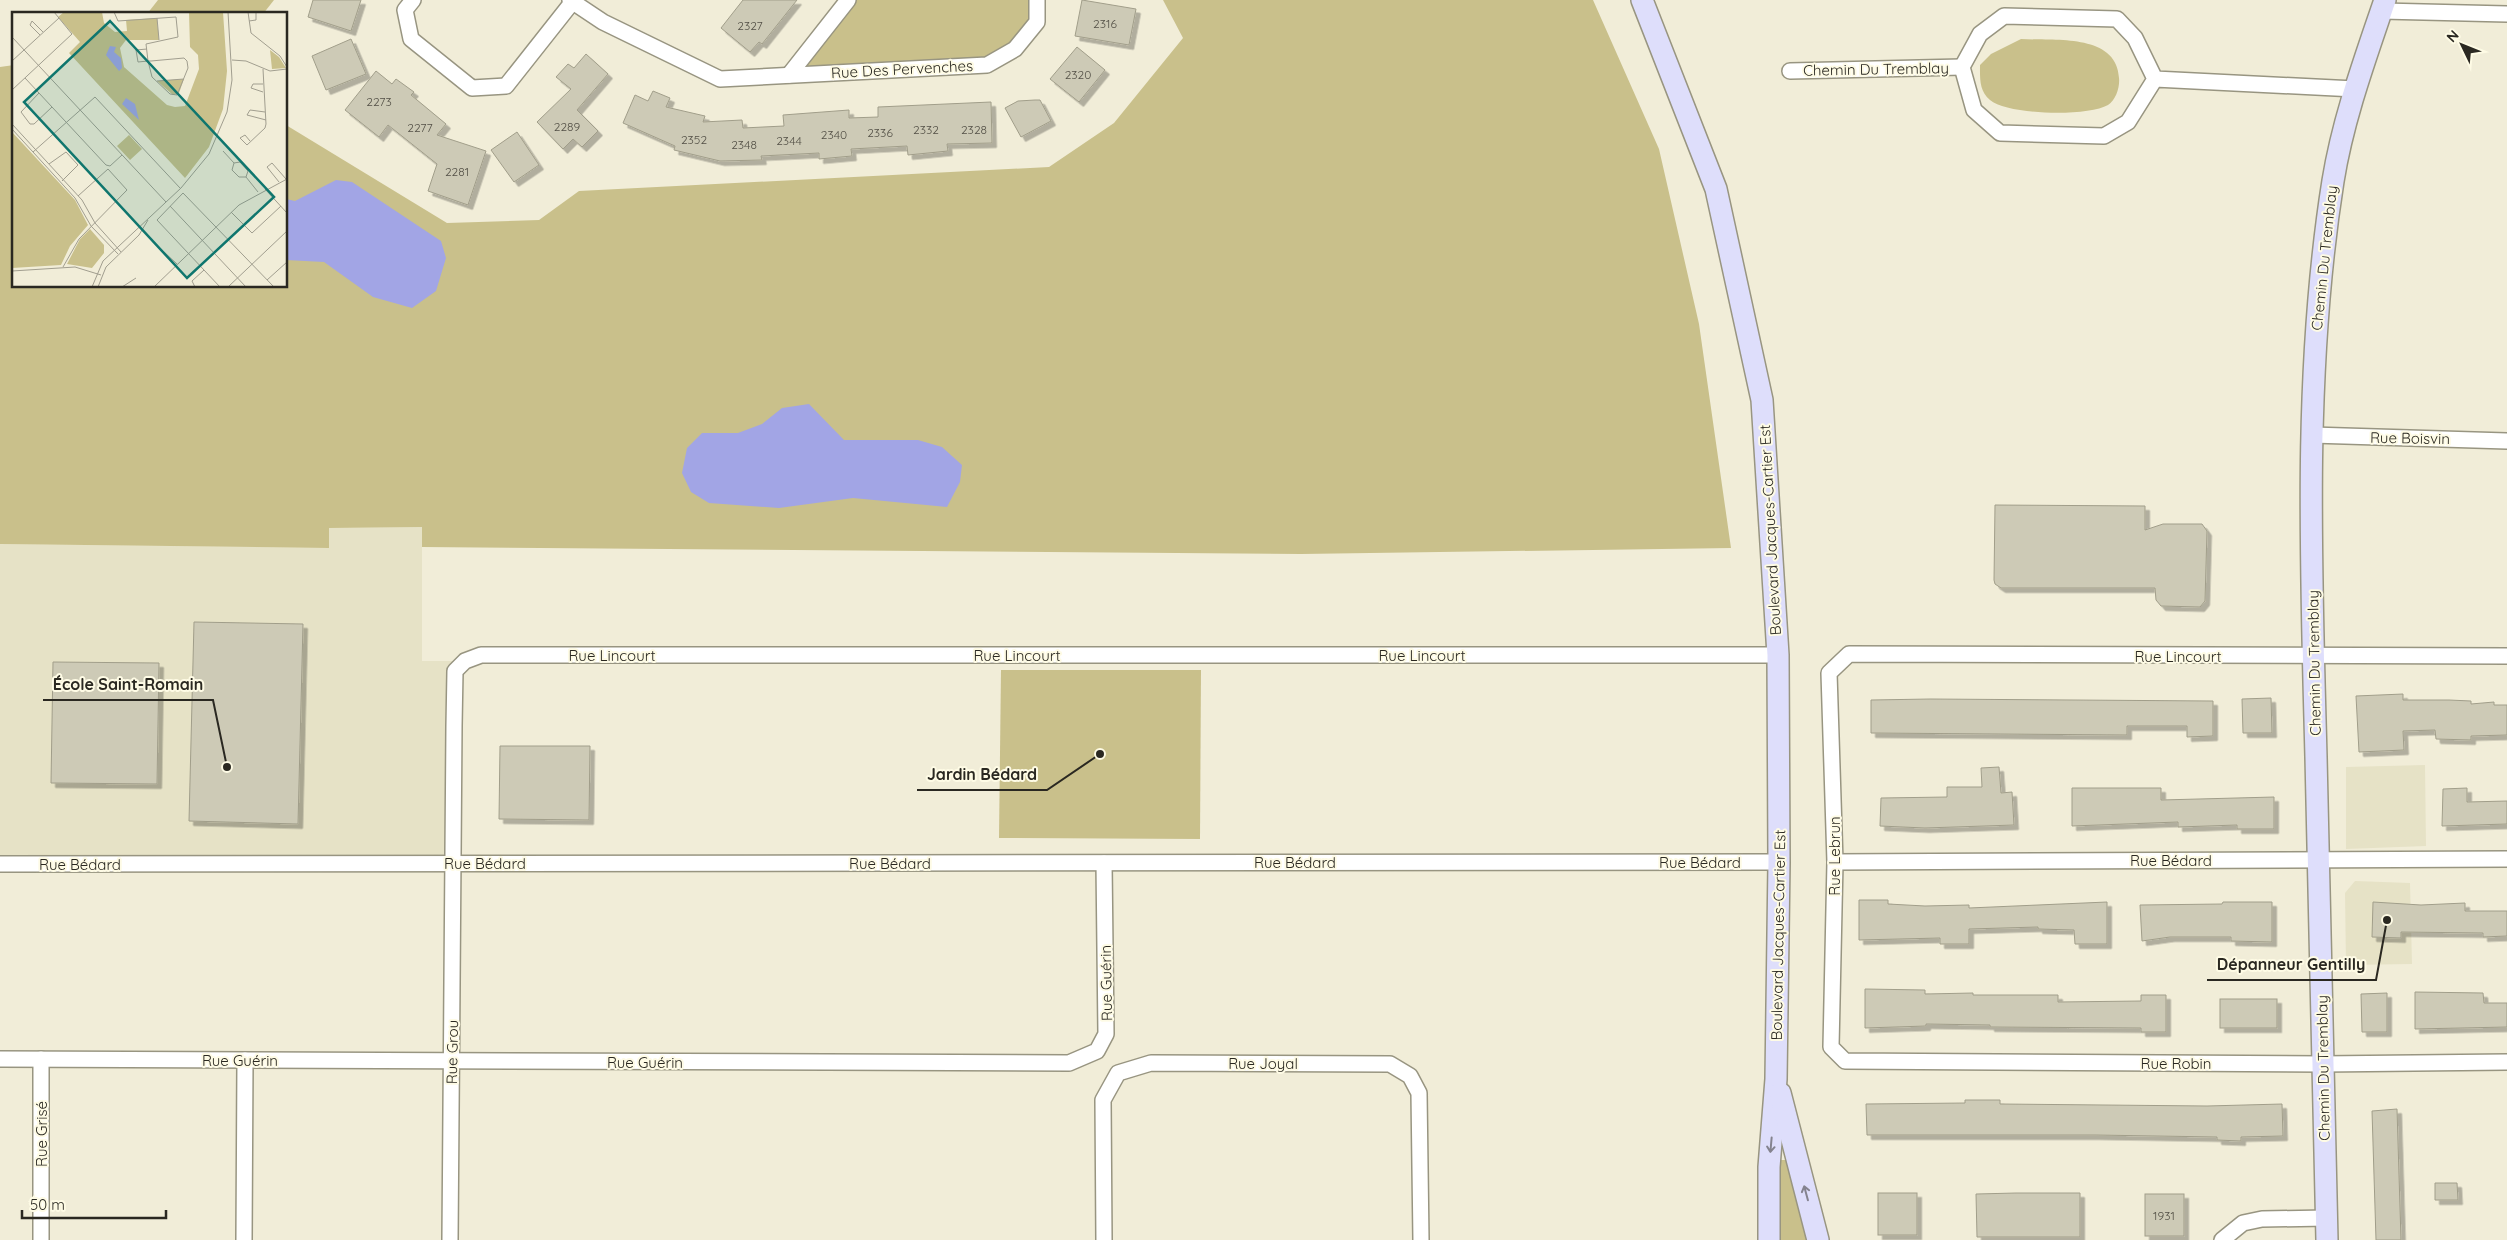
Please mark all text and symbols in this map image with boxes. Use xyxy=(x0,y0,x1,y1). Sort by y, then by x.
inset map xyxy=(12,12,288,288)
house number: 2316 xyxy=(1093,16,1117,31)
house number: 2327 xyxy=(737,18,763,33)
north arrow xyxy=(2437,20,2487,70)
text: N xyxy=(2442,26,2463,46)
street label: Rue Des Pervenches xyxy=(831,56,973,82)
street label: Chemin Du Tremblay xyxy=(1803,58,1949,80)
house number: 2320 xyxy=(1065,67,1091,82)
house number: 2273 xyxy=(366,94,392,109)
house number: 2289 xyxy=(554,119,581,134)
house number: 2277 xyxy=(407,120,433,135)
house number: 2332 xyxy=(913,122,939,137)
house number: 2328 xyxy=(961,122,987,137)
house number: 2336 xyxy=(867,125,893,140)
house number: 2340 xyxy=(821,127,847,142)
house number: 2352 xyxy=(681,132,707,147)
house number: 2344 xyxy=(776,133,802,148)
house number: 2348 xyxy=(731,137,757,152)
house number: 2281 xyxy=(445,164,469,179)
street label: Chemin Du Tremblay xyxy=(2307,185,2341,331)
street label: Boulevard Jacques-Cartier Est xyxy=(1755,424,1785,636)
street label: Rue Boisvin xyxy=(2370,428,2450,448)
street label: Chemin Du Tremblay xyxy=(2303,590,2325,736)
street label: Rue Lincourt xyxy=(568,646,656,665)
street label: Rue Lincourt xyxy=(973,646,1061,665)
street label: Rue Lincourt xyxy=(1378,646,1466,665)
street label: Rue Lincourt xyxy=(2134,647,2222,666)
callout: École Saint-Romain xyxy=(43,669,213,700)
text: École Saint-Romain xyxy=(53,674,203,694)
callout: Jardin Bédard xyxy=(917,759,1047,790)
text: Jardin Bédard xyxy=(927,764,1037,784)
street label: Rue Lebrun xyxy=(1825,816,1844,896)
street label: Boulevard Jacques-Cartier Est xyxy=(1767,829,1789,1041)
street label: Rue Bédard xyxy=(2130,851,2212,870)
street label: Rue Bédard xyxy=(1254,853,1336,872)
street label: Rue Bédard xyxy=(1659,853,1741,872)
street label: Rue Bédard xyxy=(444,854,526,873)
street label: Rue Bédard xyxy=(849,854,931,873)
street label: Rue Bédard xyxy=(39,855,121,874)
street label: Rue Guérin xyxy=(1096,945,1116,1021)
callout: Dépanneur Gentilly xyxy=(2207,949,2376,980)
text: Dépanneur Gentilly xyxy=(2217,954,2365,974)
street label: Chemin Du Tremblay xyxy=(2312,995,2334,1141)
street label: Rue Grou xyxy=(442,1020,462,1084)
street label: Rue Guérin xyxy=(202,1051,278,1070)
street label: Rue Guérin xyxy=(607,1053,683,1072)
street label: Rue Joyal xyxy=(1228,1054,1298,1073)
street label: Rue Robin xyxy=(2140,1054,2212,1073)
street label: Rue Grisé xyxy=(32,1101,51,1167)
one-way arrow xyxy=(1766,1136,1775,1152)
one-way arrow xyxy=(1801,1185,1810,1201)
scale bar xyxy=(22,1188,166,1220)
text: 50 m xyxy=(30,1195,65,1214)
house number: 1931 xyxy=(2153,1208,2175,1223)

